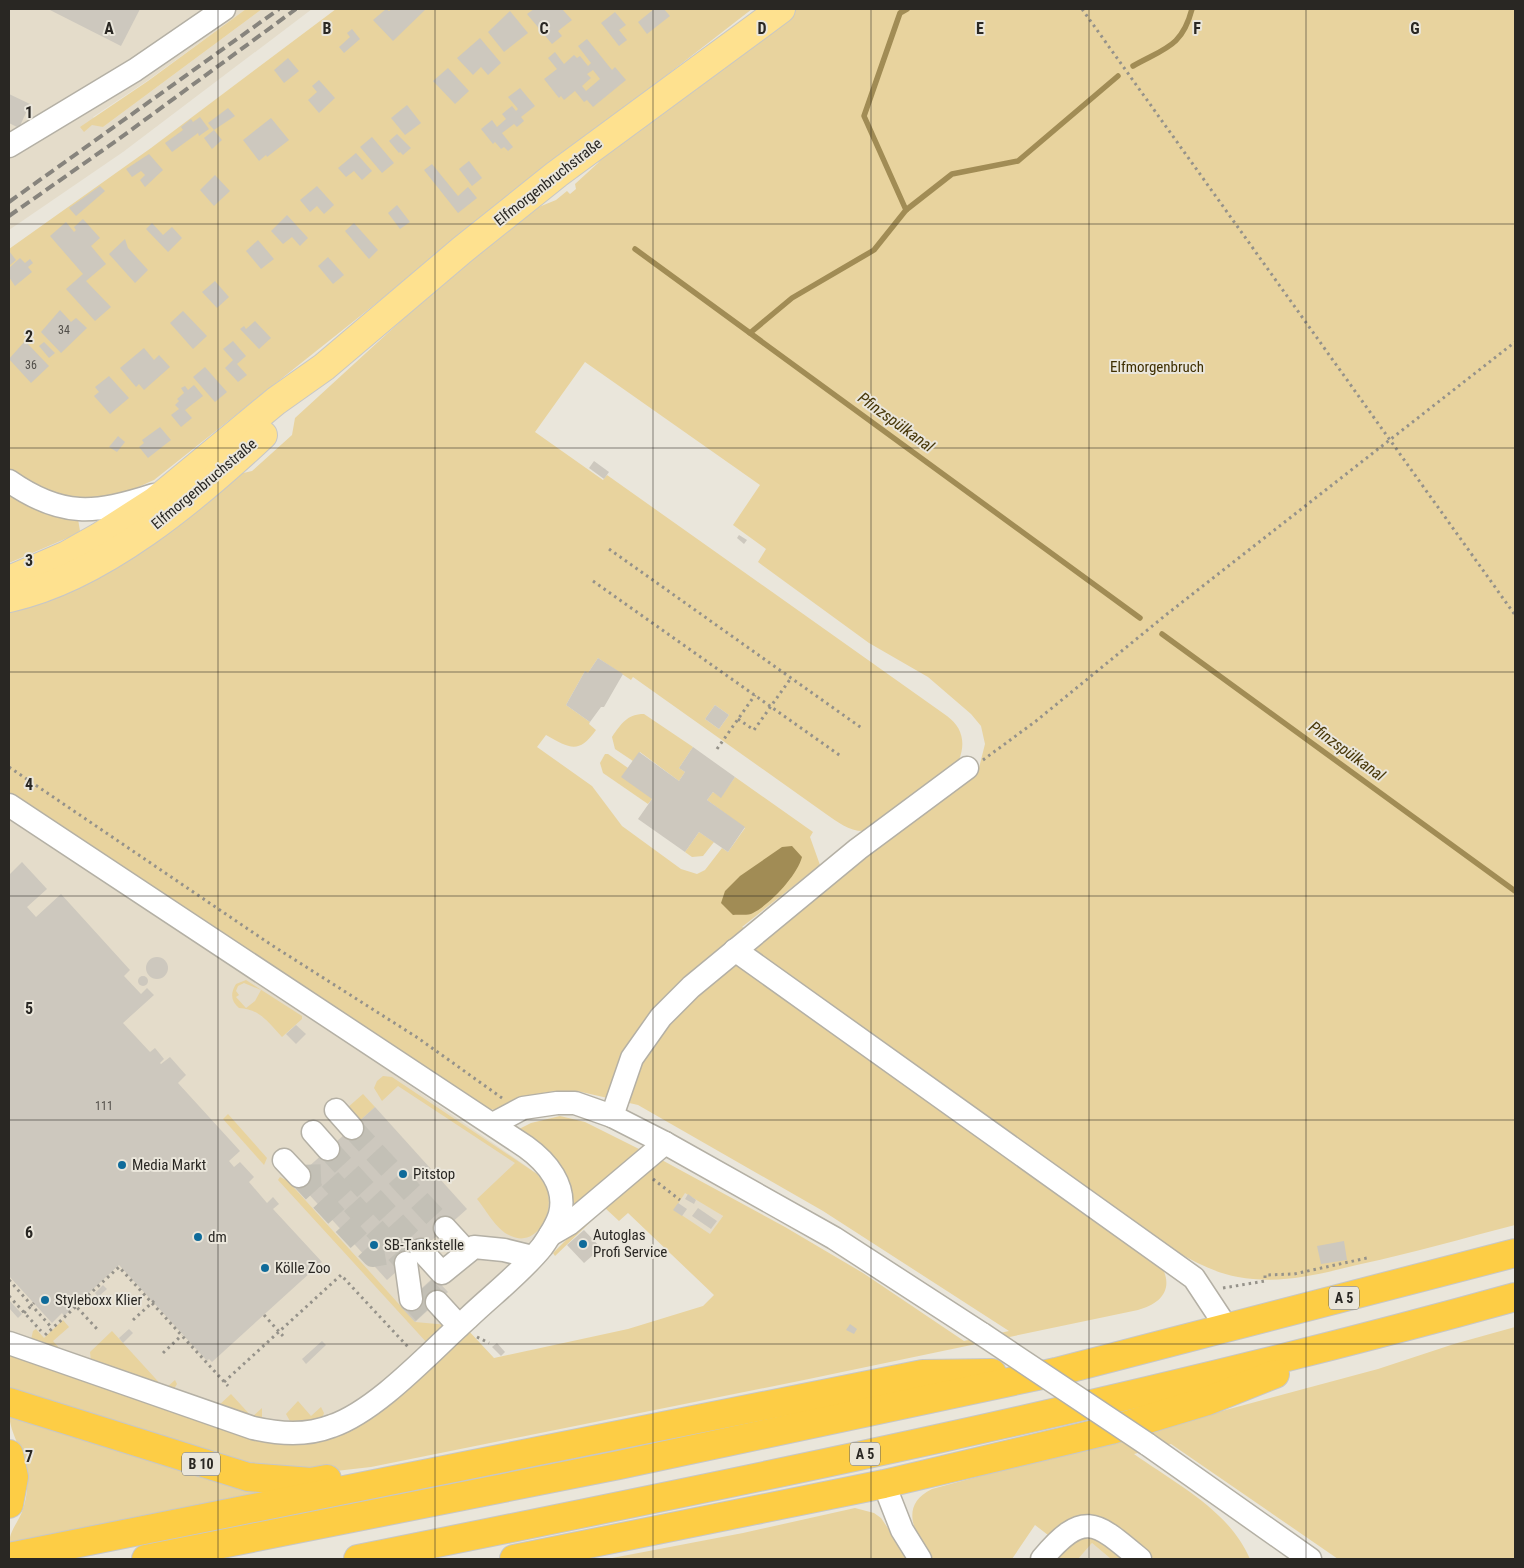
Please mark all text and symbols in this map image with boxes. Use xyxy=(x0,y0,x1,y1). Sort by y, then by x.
text: A xyxy=(104,19,114,38)
text: B xyxy=(323,19,332,38)
text: C xyxy=(539,19,549,38)
text: D xyxy=(757,19,767,38)
text: E xyxy=(976,19,984,38)
text: F xyxy=(1193,19,1201,38)
text: G xyxy=(1410,19,1420,38)
text: 1 xyxy=(25,103,33,122)
street label: Elfmorgenbruchstraße xyxy=(491,134,605,230)
house number: 34 xyxy=(58,323,70,337)
text: 2 xyxy=(25,327,33,346)
house number: 36 xyxy=(25,358,37,372)
park label: Elfmorgenbruch xyxy=(1110,358,1204,376)
water label: Pfinzspülkanal xyxy=(854,388,938,456)
street label: Elfmorgenbruchstraße xyxy=(148,435,260,533)
text: 3 xyxy=(25,551,33,570)
water label: Pfinzspülkanal xyxy=(1305,717,1389,785)
text: 4 xyxy=(25,775,33,794)
text: 5 xyxy=(25,999,33,1018)
house number: 111 xyxy=(95,1099,113,1113)
place label: Media Markt xyxy=(132,1156,206,1174)
marker: Media Markt xyxy=(116,1159,128,1171)
place label: Pitstop xyxy=(413,1165,455,1183)
marker: Pitstop xyxy=(397,1168,409,1180)
text: 6 xyxy=(25,1223,33,1242)
place label: Autoglas Profi Service xyxy=(593,1226,667,1261)
place label: dm xyxy=(208,1228,227,1246)
marker: dm xyxy=(192,1231,204,1243)
place label: SB-Tankstelle xyxy=(384,1236,464,1254)
marker: Autoglas Profi Service xyxy=(577,1238,589,1250)
marker: SB-Tankstelle xyxy=(368,1239,380,1251)
place label: Kölle Zoo xyxy=(275,1259,331,1277)
marker: Kölle Zoo xyxy=(259,1262,271,1274)
road number: A 5 xyxy=(1329,1286,1359,1310)
place label: Styleboxx Klier xyxy=(55,1291,142,1309)
marker: Styleboxx Klier xyxy=(39,1294,51,1306)
road number: A 5 xyxy=(850,1442,880,1466)
text: 7 xyxy=(25,1447,33,1466)
road number: B 10 xyxy=(182,1452,220,1476)

